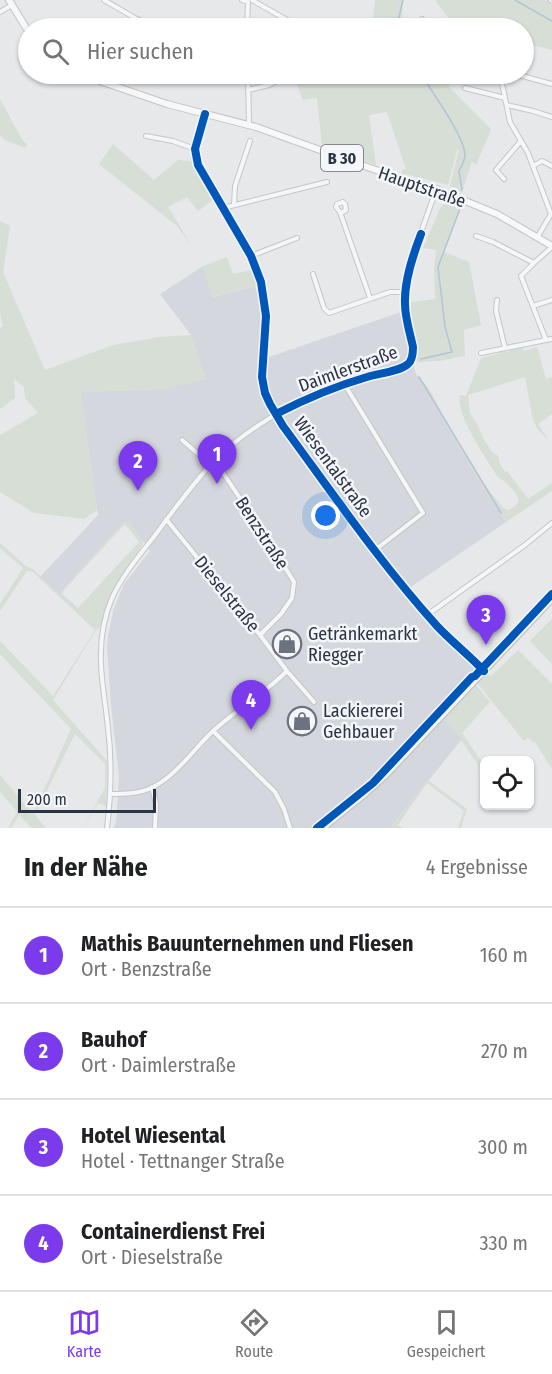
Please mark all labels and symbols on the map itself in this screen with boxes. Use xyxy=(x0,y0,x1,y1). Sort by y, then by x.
road number: B 30 xyxy=(321,145,363,171)
street label: Hauptstraße xyxy=(375,162,469,212)
street label: Daimlerstraße xyxy=(296,341,401,397)
street label: Wiesentalstraße xyxy=(289,412,377,522)
pin: 1 xyxy=(198,434,236,484)
pin: 2 xyxy=(118,442,158,491)
street label: Benzstraße xyxy=(230,493,294,573)
your location xyxy=(311,501,340,530)
street label: Dieselstraße xyxy=(190,551,265,637)
pin: 3 xyxy=(466,596,506,645)
place label: Getränkemarkt Riegger xyxy=(308,623,418,666)
shop icon: Getränkemarkt Riegger xyxy=(271,628,303,660)
pin: 4 xyxy=(232,680,270,730)
place label: Lackiererei Gehbauer xyxy=(323,700,403,743)
shop icon: Lackiererei Gehbauer xyxy=(286,705,318,737)
scale bar xyxy=(18,786,156,814)

